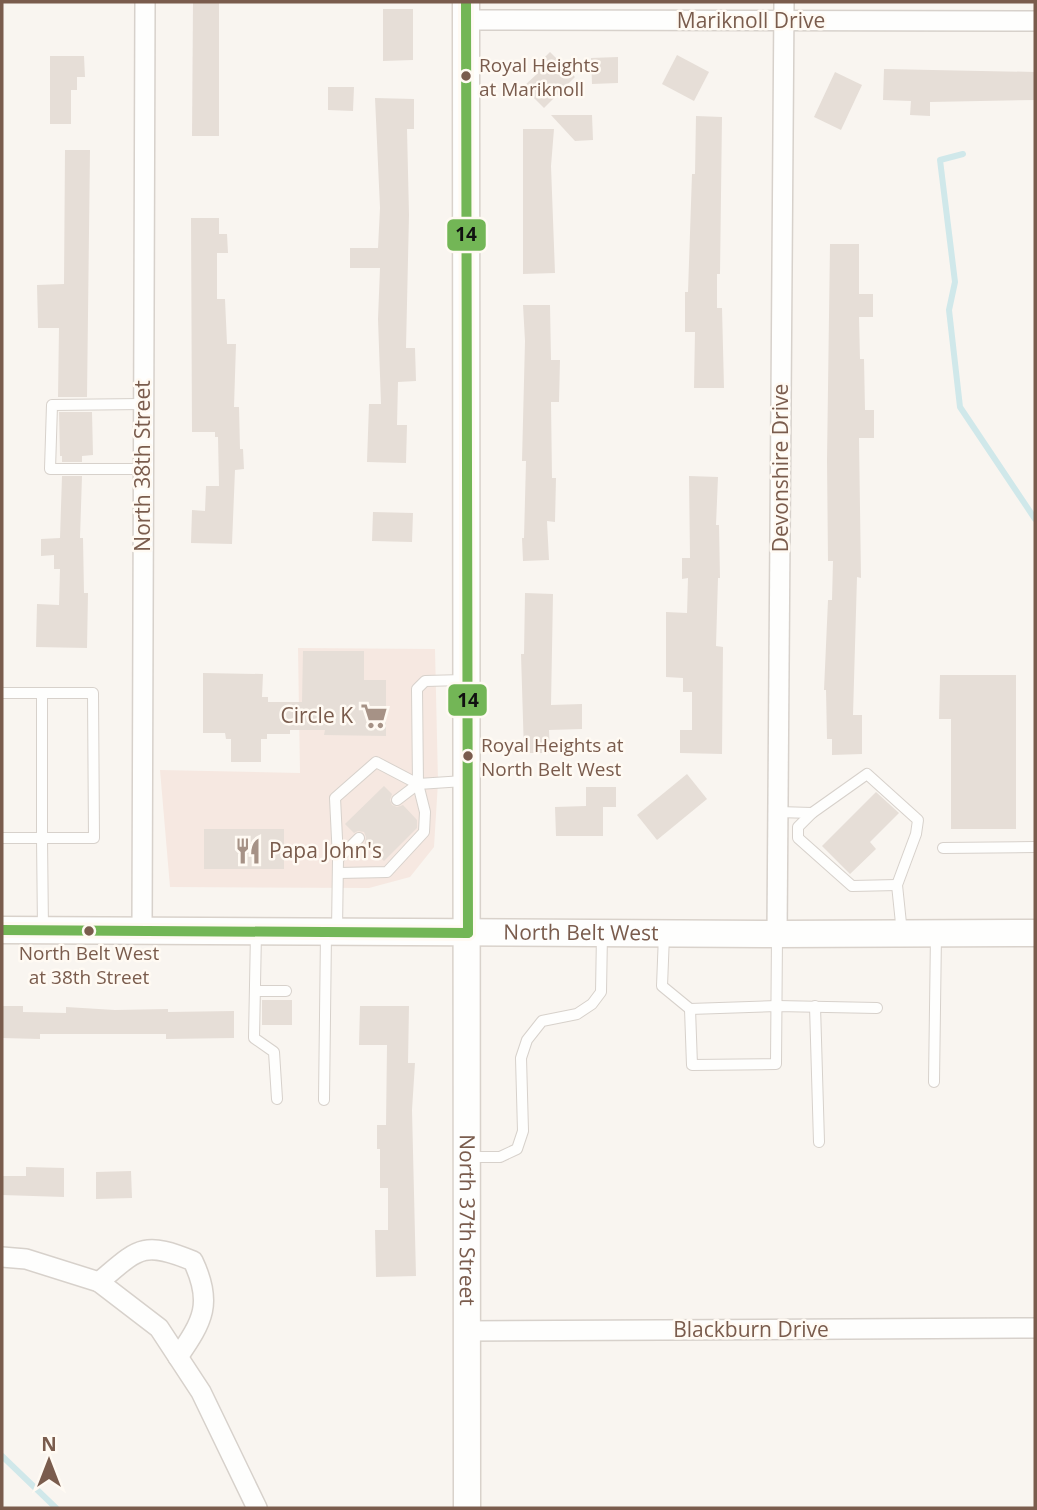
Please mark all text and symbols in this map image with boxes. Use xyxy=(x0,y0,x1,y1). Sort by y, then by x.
street label: Mariknoll Drive xyxy=(677,6,825,34)
place label: Royal Heights at Mariknoll xyxy=(479,52,599,102)
marker: Royal Heights at Mariknoll xyxy=(459,69,473,83)
line badge: 14 xyxy=(446,218,487,252)
text: 14 xyxy=(455,221,477,247)
street label: North 38th Street xyxy=(128,380,156,552)
street label: Devonshire Drive xyxy=(766,384,794,552)
line badge: 14 xyxy=(447,683,488,717)
text: 14 xyxy=(457,687,479,713)
place label: Circle K xyxy=(280,701,353,729)
supermarket icon: Circle K xyxy=(359,701,389,731)
place label: Royal Heights at North Belt West xyxy=(481,732,624,782)
marker: Royal Heights at North Belt West xyxy=(461,749,475,763)
restaurant icon: Papa John's xyxy=(233,836,263,866)
place label: Papa John's xyxy=(269,836,382,864)
street label: North Belt West xyxy=(503,918,659,946)
marker: North Belt West at 38th Street xyxy=(82,924,96,938)
place label: North Belt West at 38th Street xyxy=(19,940,159,990)
street label: North 37th Street xyxy=(454,1134,482,1306)
street label: Blackburn Drive xyxy=(673,1315,829,1343)
north arrow xyxy=(14,1426,84,1496)
text: N xyxy=(41,1431,57,1457)

